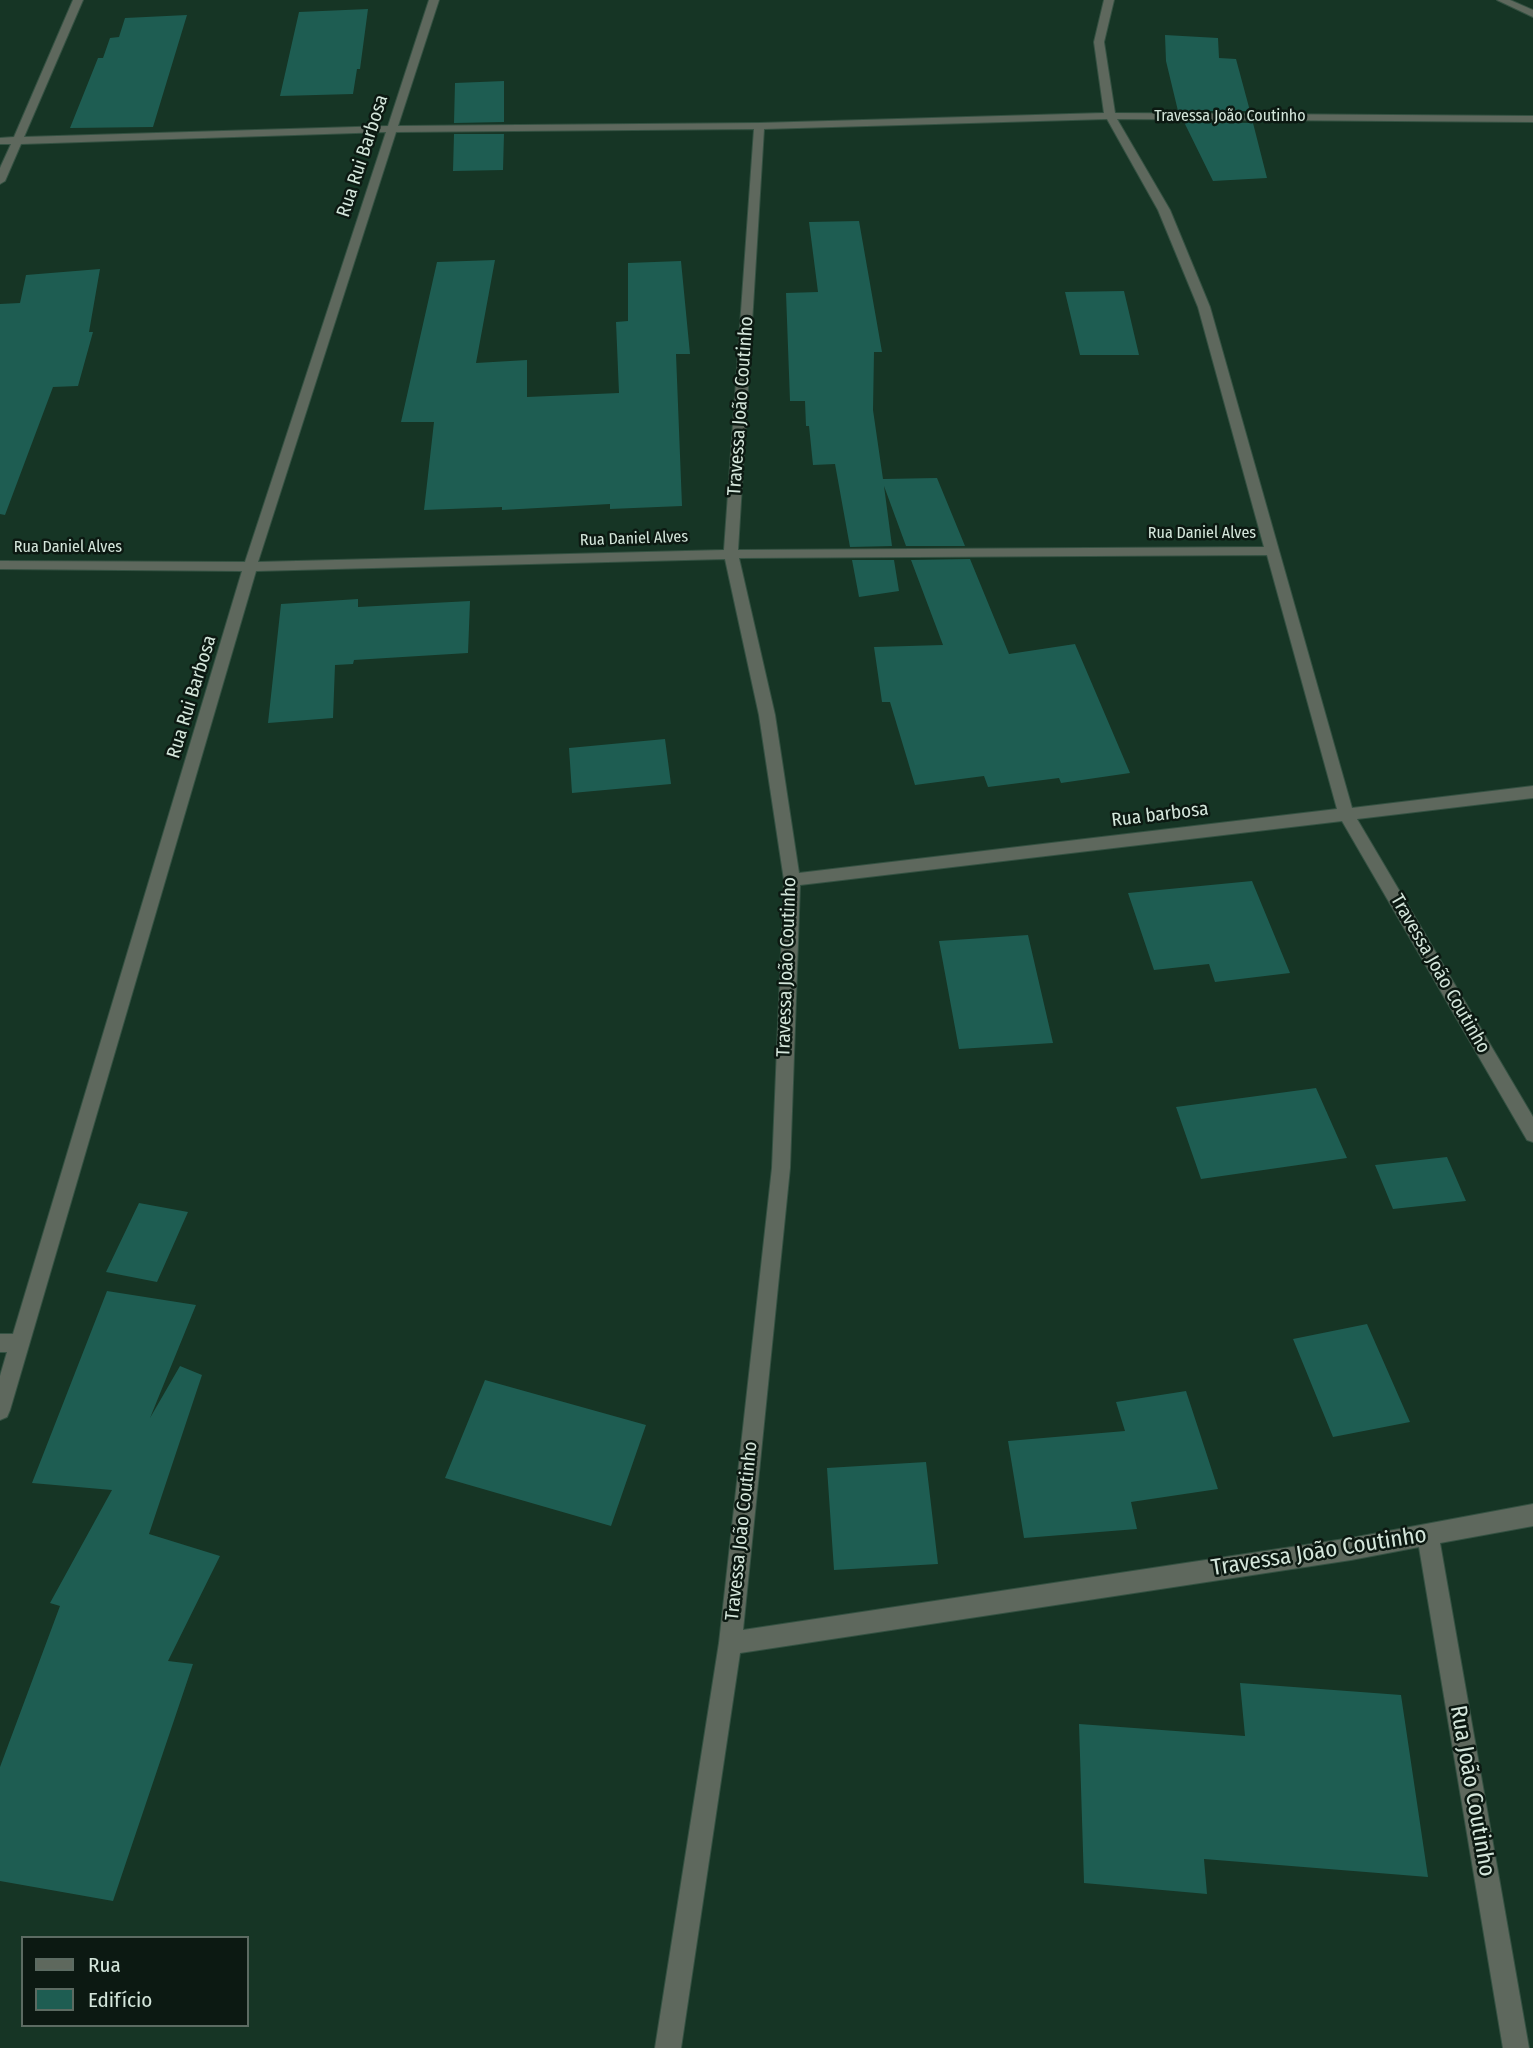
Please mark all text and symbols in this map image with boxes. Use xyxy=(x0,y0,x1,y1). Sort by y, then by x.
street label: Rua Rui Barbosa xyxy=(332,92,394,220)
street label: Travessa João Coutinho xyxy=(1154,107,1306,127)
street label: Travessa João Coutinho xyxy=(723,316,759,496)
street label: Rua Daniel Alves xyxy=(1148,524,1256,544)
street label: Rua Daniel Alves xyxy=(580,528,688,550)
street label: Rua Daniel Alves xyxy=(14,538,122,558)
street label: Rua Rui Barbosa xyxy=(162,633,222,761)
street label: Rua barbosa xyxy=(1110,798,1210,832)
street label: Travessa João Coutinho xyxy=(772,877,802,1057)
street label: Travessa João Coutinho xyxy=(1385,890,1495,1058)
street label: Travessa João Coutinho xyxy=(721,1440,763,1622)
street label: Travessa João Coutinho xyxy=(1209,1521,1429,1583)
street label: Rua João Coutinho xyxy=(1443,1703,1501,1879)
legend xyxy=(21,1936,248,2027)
text: Rua xyxy=(88,1952,121,1978)
text: Edifício xyxy=(88,1987,152,2013)

